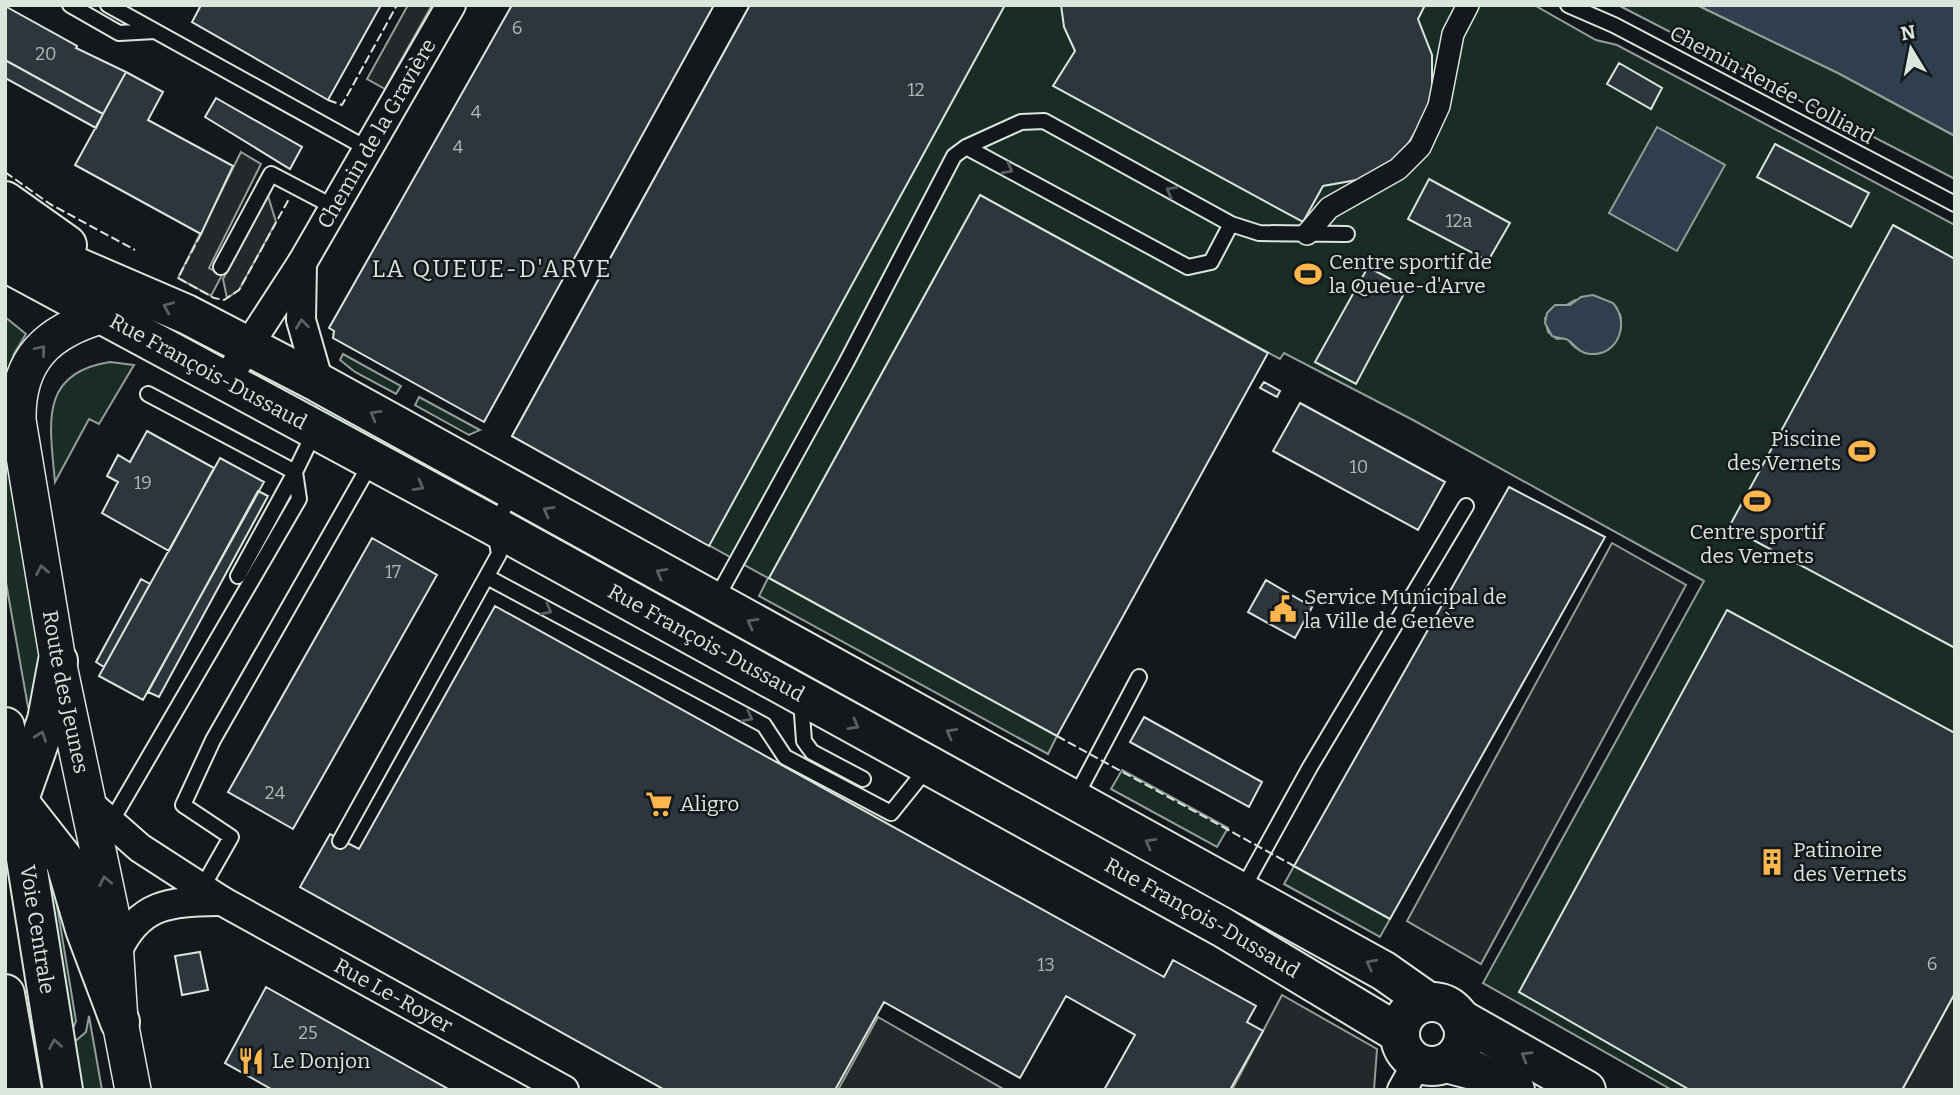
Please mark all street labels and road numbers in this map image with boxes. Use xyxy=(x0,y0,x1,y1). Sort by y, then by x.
street label: Chemin Renée-Colliard xyxy=(1665,20,1879,150)
street label: Chemin de la Gravière xyxy=(312,34,442,233)
street label: Rue François-Dussaud xyxy=(105,308,311,436)
street label: Rue François-Dussaud xyxy=(603,578,809,707)
street label: Route des Jeunes xyxy=(37,609,94,776)
street label: Rue François-Dussaud xyxy=(1100,852,1304,984)
street label: Voie Centrale xyxy=(14,863,60,996)
street label: Rue Le-Royer xyxy=(330,953,457,1039)

